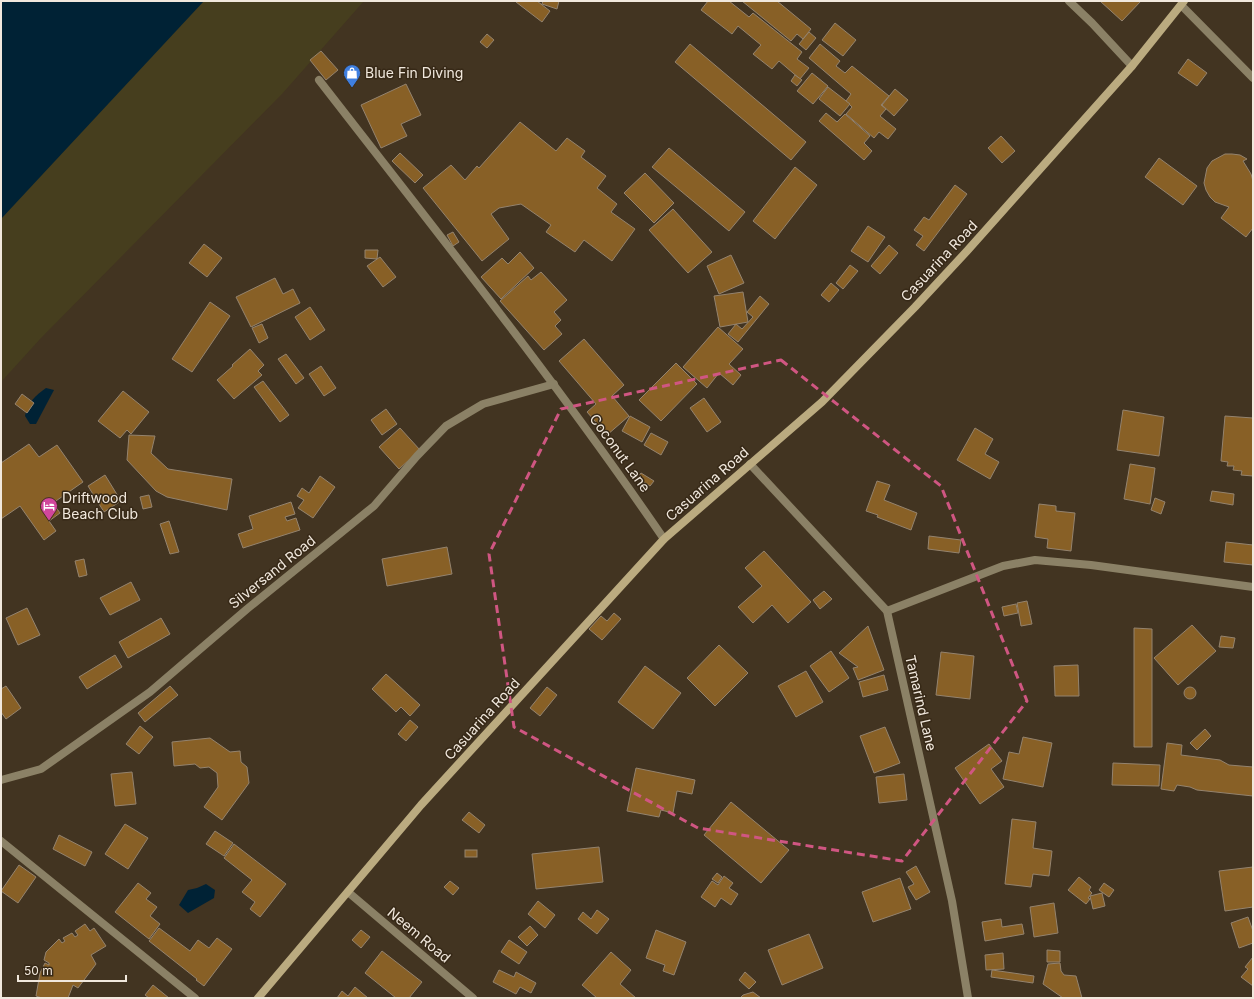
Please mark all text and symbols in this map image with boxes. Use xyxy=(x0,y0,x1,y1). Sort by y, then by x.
shop icon: Blue Fin Diving xyxy=(342,63,362,88)
place label: Blue Fin Diving xyxy=(365,64,463,81)
street label: Casuarina Road xyxy=(897,217,980,305)
street label: Coconut Lane xyxy=(586,410,654,495)
street label: Casuarina Road xyxy=(662,443,752,524)
place label: Driftwood Beach Club xyxy=(62,489,138,522)
hotel icon: Driftwood Beach Club xyxy=(39,496,59,521)
street label: Silversand Road xyxy=(225,531,318,612)
street label: Tamarind Lane xyxy=(902,653,941,752)
street label: Casuarina Road xyxy=(440,674,523,763)
street label: Neem Road xyxy=(384,903,454,966)
scale bar xyxy=(18,957,126,983)
text: 50 m xyxy=(24,963,53,978)

